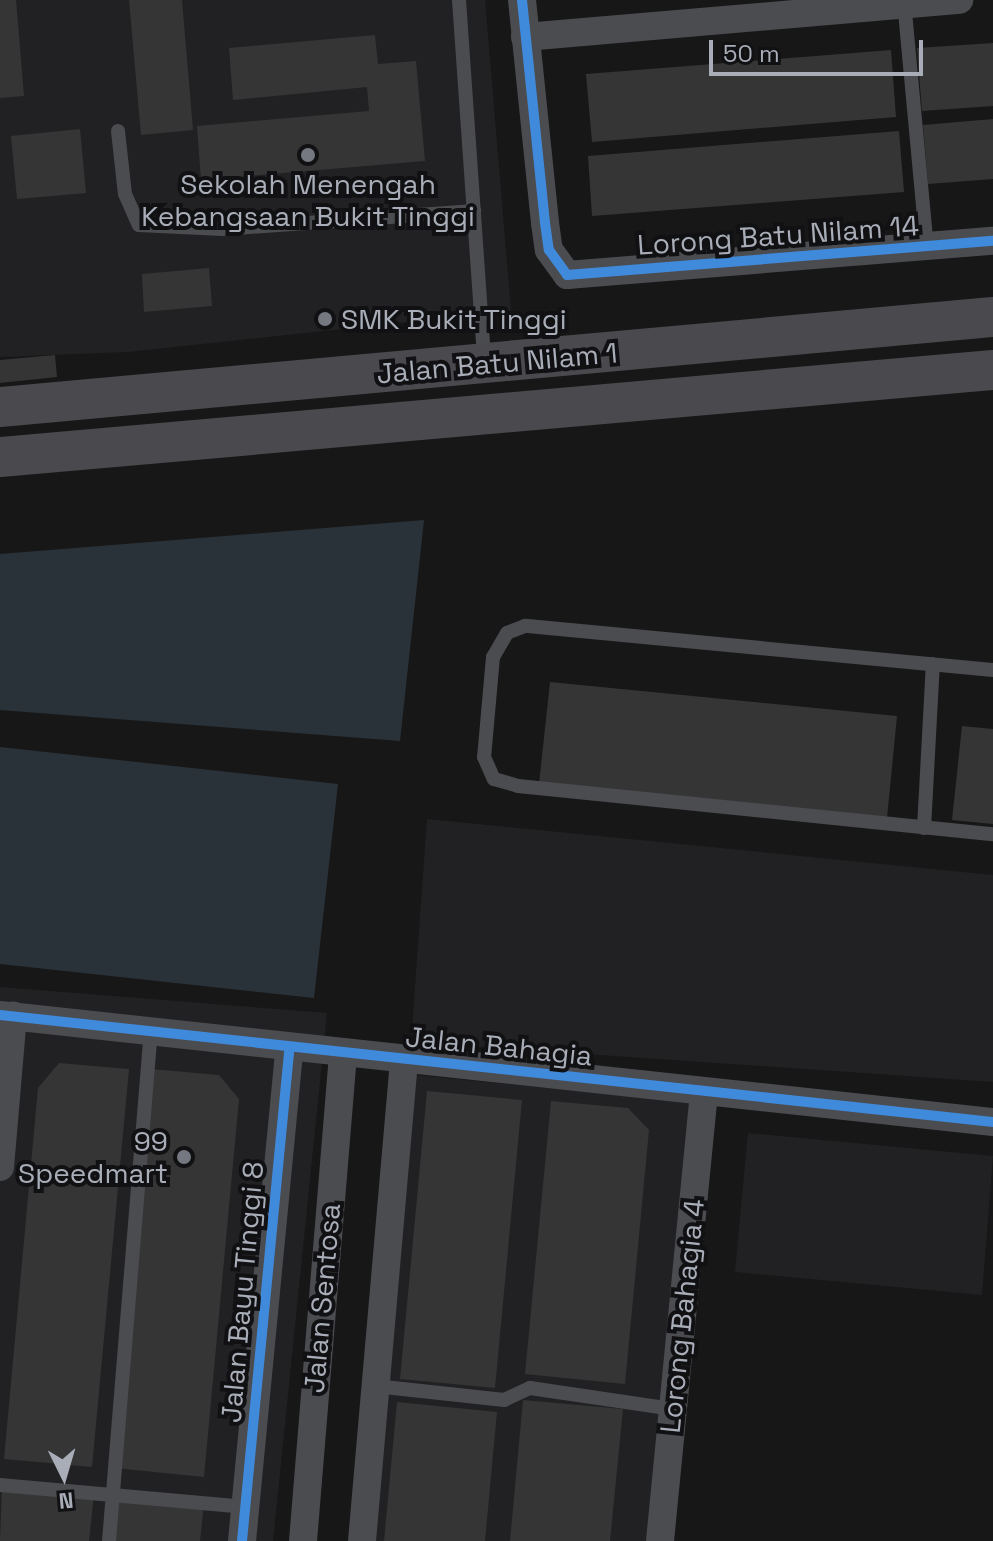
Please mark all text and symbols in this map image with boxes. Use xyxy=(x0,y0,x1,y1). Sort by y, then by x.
scale bar xyxy=(713,24,927,74)
text: 50 m xyxy=(723,38,780,69)
marker: Sekolah Menengah Kebangsaan Bukit Tinggi xyxy=(299,146,317,164)
place label: Sekolah Menengah Kebangsaan Bukit Tinggi xyxy=(141,167,475,233)
street label: Lorong Batu Nilam 14 xyxy=(636,208,920,262)
place label: SMK Bukit Tinggi xyxy=(341,302,567,336)
marker: SMK Bukit Tinggi xyxy=(316,310,334,328)
street label: Jalan Batu Nilam 1 xyxy=(375,336,619,390)
street label: Jalan Bahagia xyxy=(404,1019,594,1073)
place label: 99 Speedmart xyxy=(18,1124,168,1190)
marker: 99 Speedmart xyxy=(175,1148,193,1166)
street label: Jalan Bayu Tinggi 8 xyxy=(214,1160,270,1424)
street label: Lorong Bahagia 4 xyxy=(653,1197,711,1435)
street label: Jalan Sentosa xyxy=(297,1202,347,1394)
north arrow xyxy=(24,1437,104,1517)
text: N xyxy=(58,1486,75,1515)

